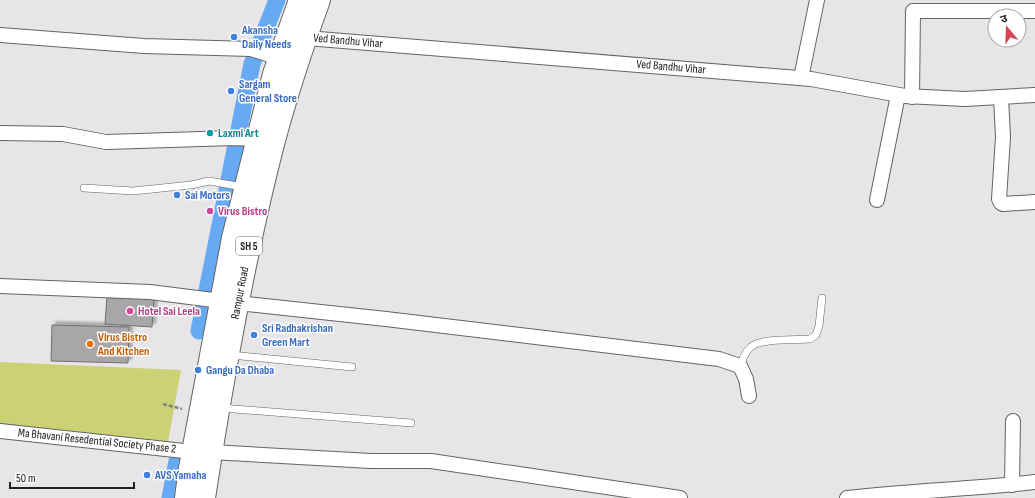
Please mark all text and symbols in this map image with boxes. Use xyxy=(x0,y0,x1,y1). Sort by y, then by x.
north arrow xyxy=(987,8,1027,48)
text: उ xyxy=(999,12,1010,26)
place label: Akansha Daily Needs xyxy=(241,23,292,52)
street label: Ved Bandhu Vihar xyxy=(313,30,384,52)
marker: Akansha Daily Needs xyxy=(229,32,239,42)
street label: Ved Bandhu Vihar xyxy=(636,56,707,78)
place label: Sargam General Store xyxy=(239,77,297,106)
marker: Sargam General Store xyxy=(226,86,236,96)
place label: Laxmi Art xyxy=(218,126,259,141)
marker: Laxmi Art xyxy=(205,128,215,138)
place label: Sai Motors xyxy=(185,188,230,203)
marker: Sai Motors xyxy=(172,190,182,200)
place label: Virus Bistro xyxy=(218,204,267,219)
marker: Virus Bistro xyxy=(205,206,215,216)
road number: SH 5 xyxy=(236,237,262,255)
street label: Rampur Road xyxy=(228,266,252,320)
place label: Hotel Sai Leela xyxy=(138,304,200,319)
marker: Hotel Sai Leela xyxy=(125,306,135,316)
place label: Sri Radhakrishan Green Mart xyxy=(262,321,333,350)
place label: Virus Bistro And Kitchen xyxy=(97,330,149,359)
marker: Sri Radhakrishan Green Mart xyxy=(249,330,259,340)
marker: Virus Bistro And Kitchen xyxy=(85,339,95,349)
place label: Gangu Da Dhaba xyxy=(206,363,274,378)
marker: Gangu Da Dhaba xyxy=(193,365,203,375)
street label: Ma Bhavani Resedential Society Phase 2 xyxy=(17,425,177,457)
scale bar xyxy=(10,464,134,490)
place label: AVS Yamaha xyxy=(154,468,207,483)
marker: AVS Yamaha xyxy=(142,470,152,480)
text: 50 m xyxy=(16,471,36,486)

